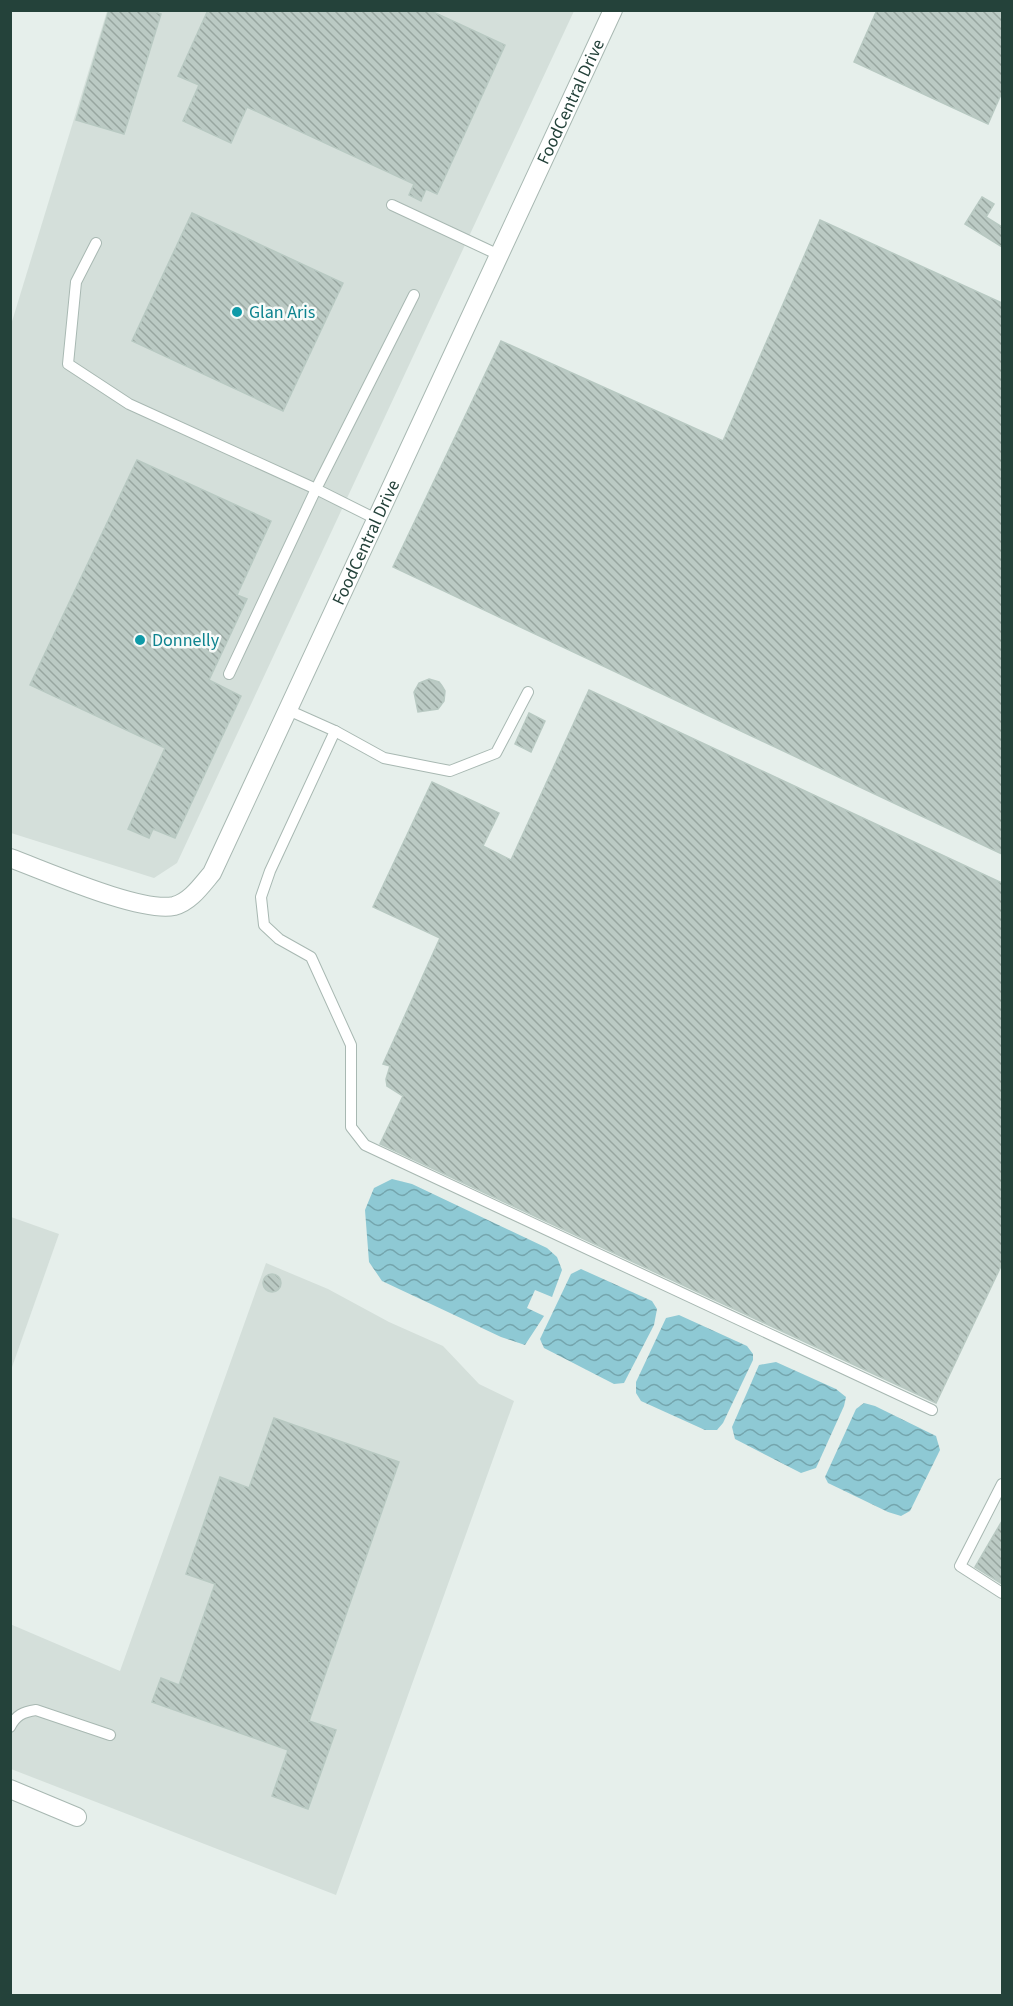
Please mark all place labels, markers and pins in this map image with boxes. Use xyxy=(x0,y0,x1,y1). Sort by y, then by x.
place label: Glan Aris xyxy=(249,300,315,325)
marker: Glan Aris xyxy=(230,305,244,319)
place label: Donnelly xyxy=(152,628,220,653)
marker: Donnelly xyxy=(133,633,147,647)

